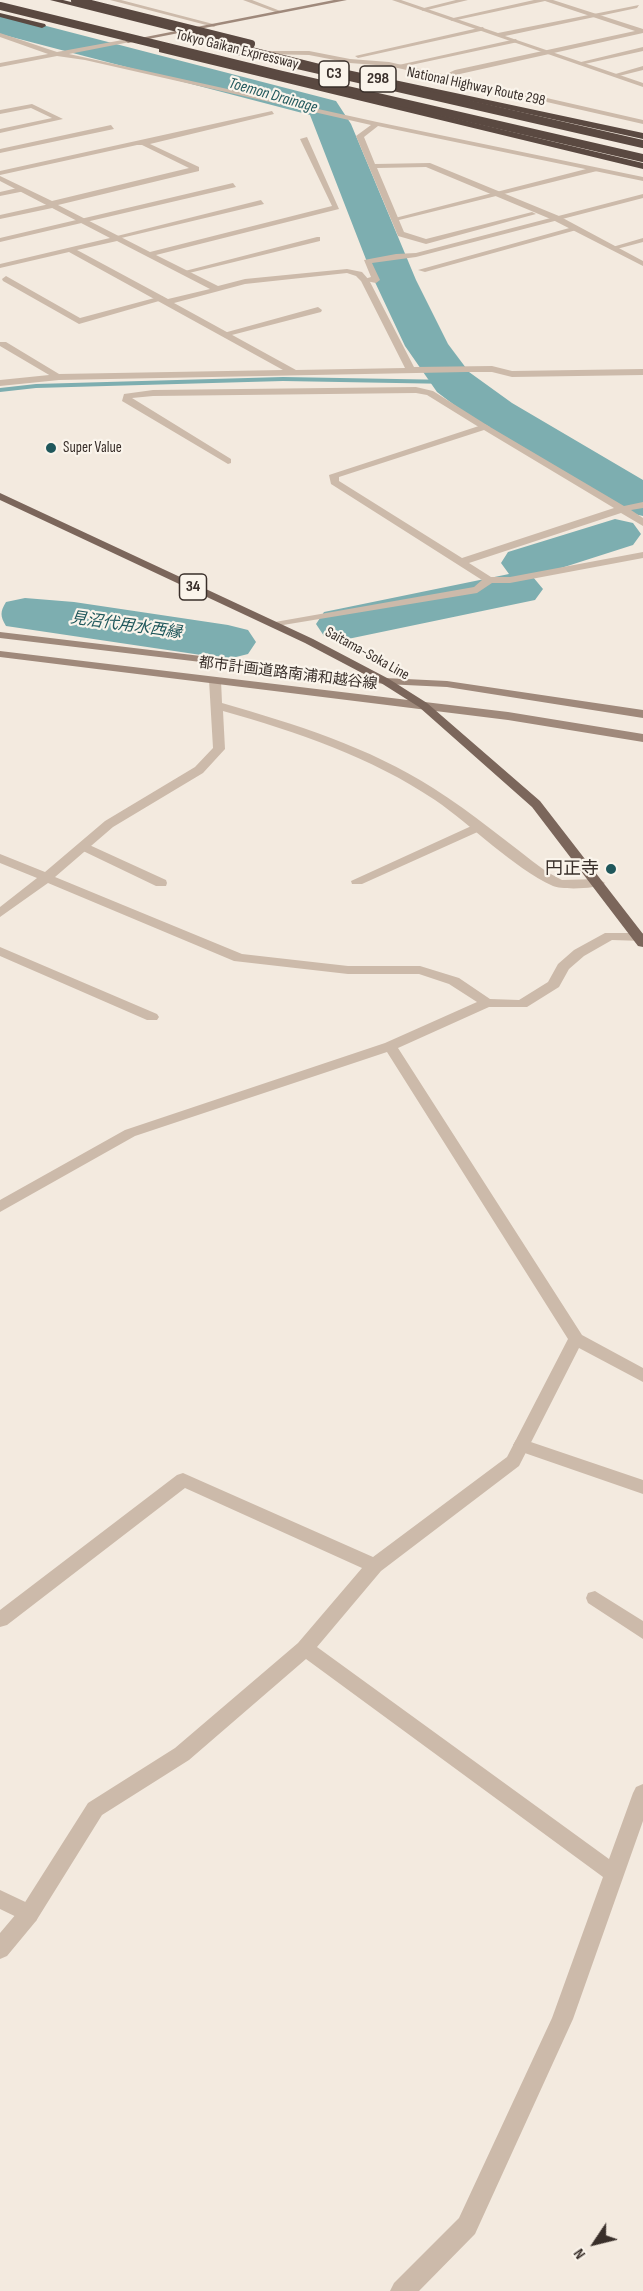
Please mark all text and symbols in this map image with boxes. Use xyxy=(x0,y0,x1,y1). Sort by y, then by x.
street label: Tokyo Gaikan Expressway xyxy=(174,26,300,74)
road number: C3 xyxy=(319,61,349,87)
street label: National Highway Route 298 xyxy=(405,64,547,110)
road number: 298 xyxy=(360,66,396,92)
water label: Toemon Drainage xyxy=(227,74,319,118)
place label: Super Value xyxy=(63,439,122,457)
marker: Super Value xyxy=(44,441,58,455)
road number: 34 xyxy=(180,574,206,600)
water label: 見沼代用水西縁 xyxy=(69,609,183,643)
street label: Saitama-Soka Line xyxy=(322,623,412,685)
street label: 都市計画道路南浦和越谷線 xyxy=(198,654,378,694)
place label: 円正寺 xyxy=(545,858,599,880)
marker: 円正寺 xyxy=(604,862,618,876)
north arrow xyxy=(565,2213,625,2273)
text: N xyxy=(570,2245,590,2263)

